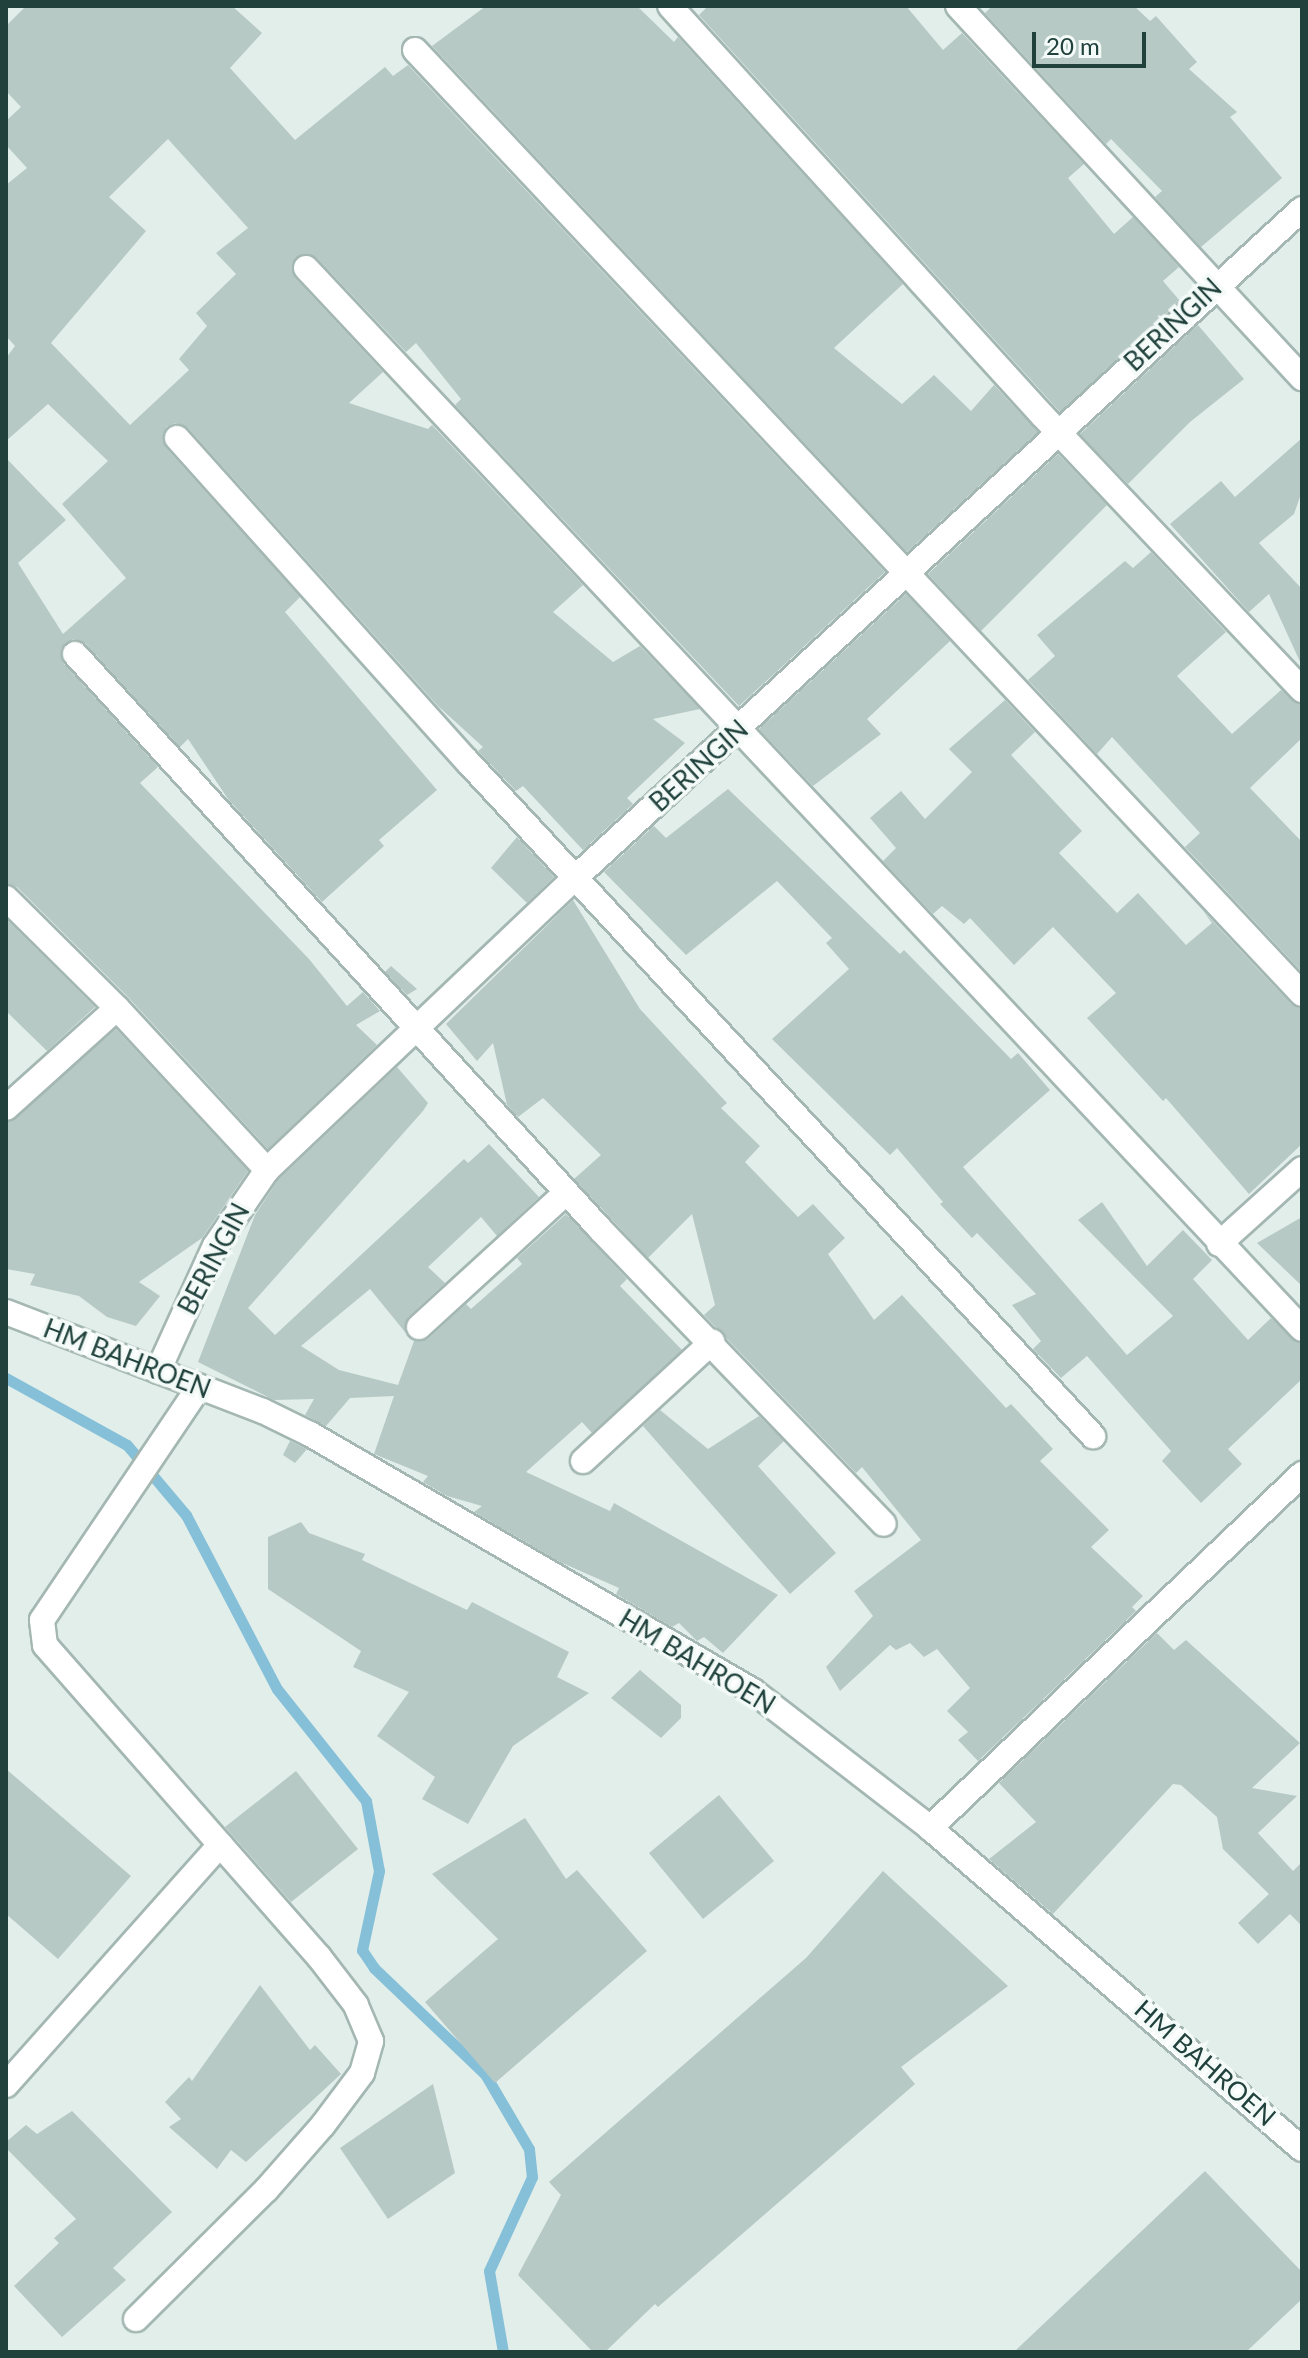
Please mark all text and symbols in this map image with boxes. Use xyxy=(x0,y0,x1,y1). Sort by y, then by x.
scale bar xyxy=(1036,16,1150,66)
text: 20 m xyxy=(1046,31,1100,60)
street label: BERINGIN xyxy=(1118,272,1228,378)
street label: BERINGIN xyxy=(643,714,755,818)
street label: BERINGIN xyxy=(172,1198,256,1320)
street label: HM BAHROEN xyxy=(39,1313,215,1405)
street label: HM BAHROEN xyxy=(613,1603,781,1721)
street label: HM BAHROEN xyxy=(1128,1993,1282,2133)

